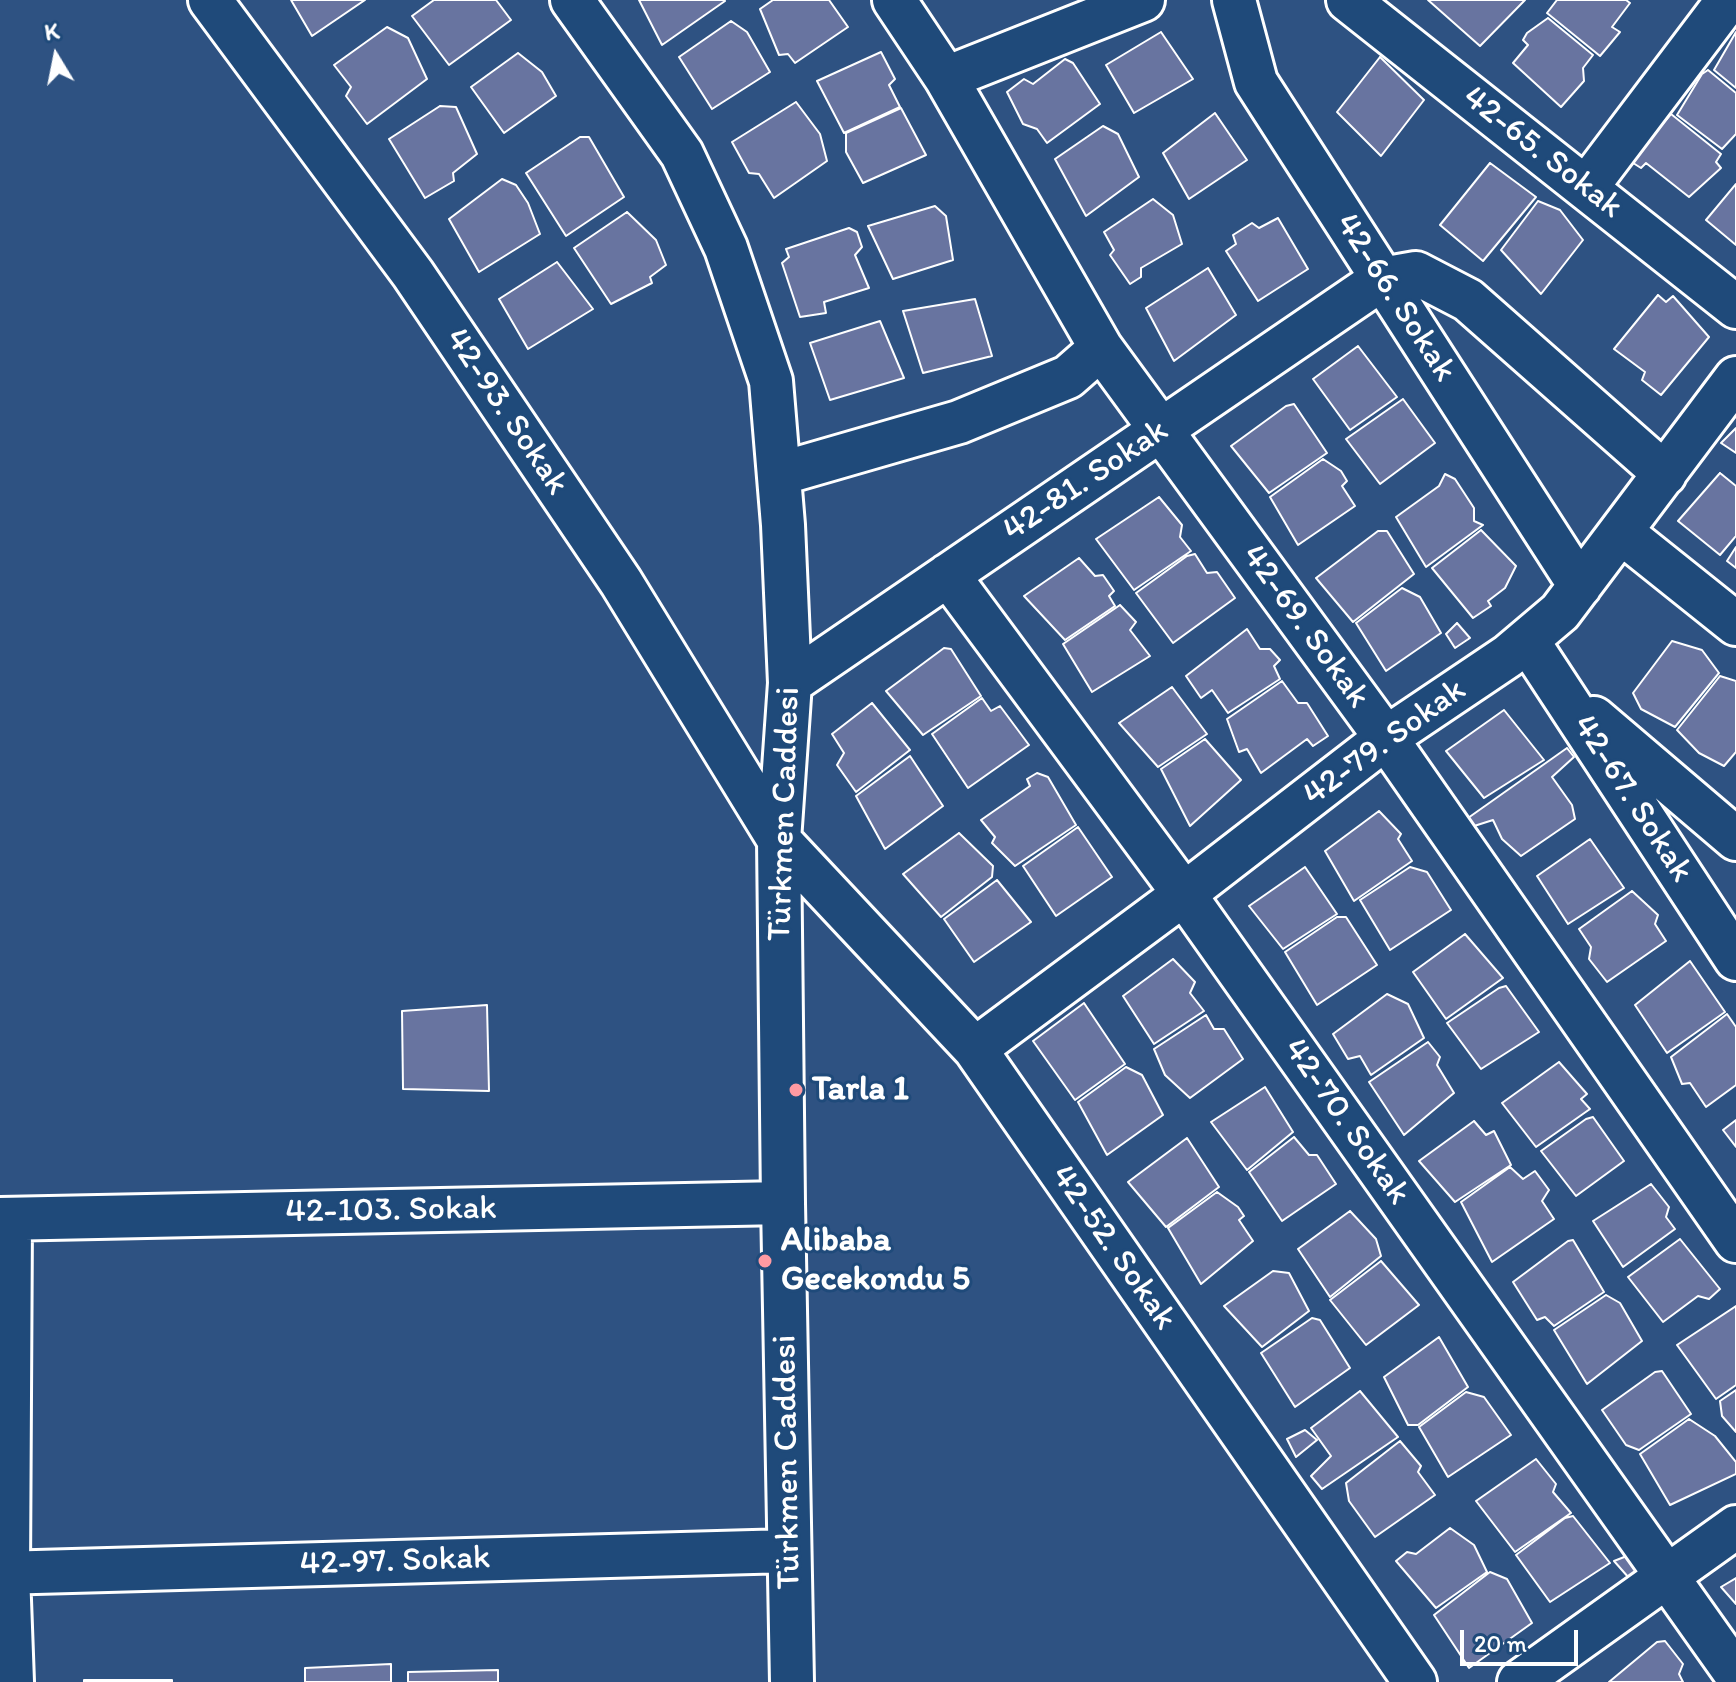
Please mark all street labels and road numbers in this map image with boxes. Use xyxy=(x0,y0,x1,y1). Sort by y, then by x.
street label: 42-65. Sokak xyxy=(1454,78,1630,228)
street label: 42-66. Sokak xyxy=(1326,206,1464,390)
street label: 42-93. Sokak xyxy=(435,321,577,503)
street label: 42-81. Sokak xyxy=(996,411,1176,551)
street label: 42-69. Sokak xyxy=(1232,537,1378,717)
street label: 42-79. Sokak xyxy=(1296,670,1474,816)
street label: Türkmen Caddesi xyxy=(760,686,810,942)
street label: 42-67. Sokak xyxy=(1563,708,1701,890)
street label: 42-70. Sokak xyxy=(1274,1031,1418,1213)
street label: 42-52. Sokak xyxy=(1041,1158,1185,1338)
street label: 42-103. Sokak xyxy=(285,1189,497,1233)
street label: Türkmen Caddesi xyxy=(765,1334,811,1590)
street label: 42-97. Sokak xyxy=(299,1538,491,1586)

